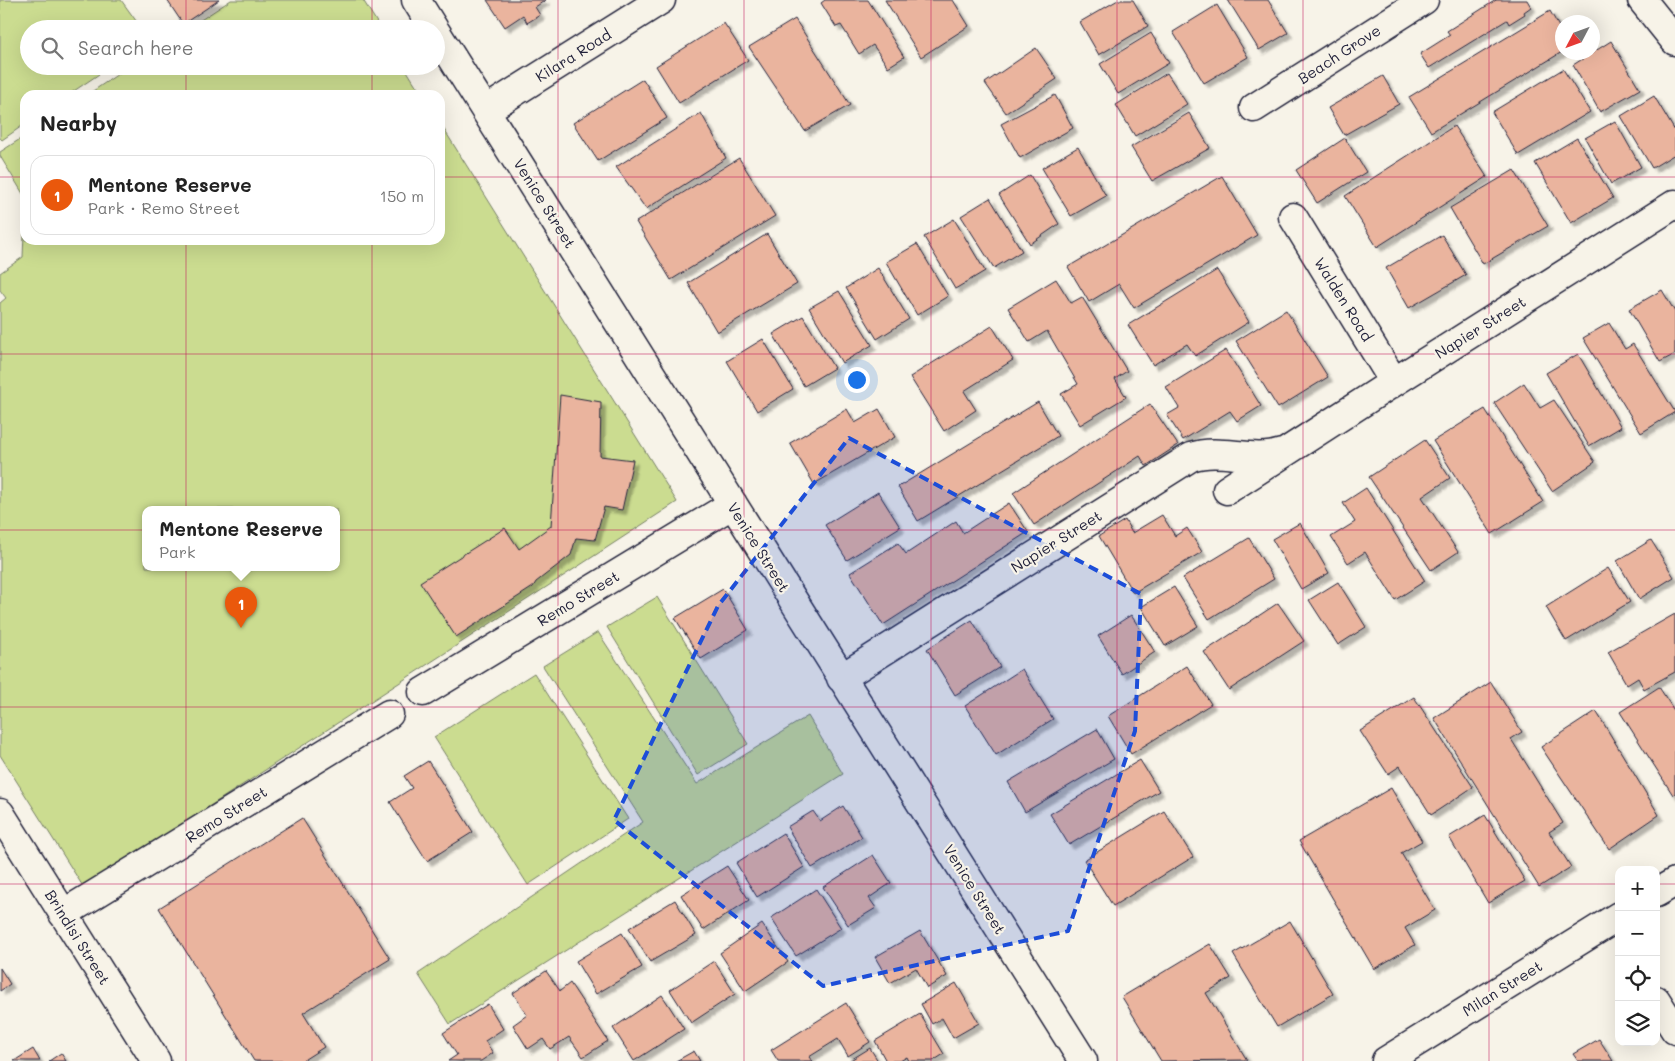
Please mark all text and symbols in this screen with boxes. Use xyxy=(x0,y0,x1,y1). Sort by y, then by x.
north arrow xyxy=(1555,15,1600,60)
search box xyxy=(20,20,445,75)
street label: Beach Grove xyxy=(1294,20,1384,88)
street label: Kilara Road xyxy=(531,24,615,86)
icon: search xyxy=(38,34,66,62)
text: Search here xyxy=(78,35,194,60)
text: Nearby xyxy=(40,109,117,136)
street label: Venice Street xyxy=(509,154,581,252)
text: Mentone Reserve xyxy=(88,172,252,197)
text: 1 xyxy=(53,185,61,206)
text: 150 m xyxy=(380,185,424,206)
text: Park · Remo Street xyxy=(88,197,240,218)
street label: Walden Road xyxy=(1310,253,1378,345)
street label: Napier Street xyxy=(1431,291,1529,363)
your location xyxy=(844,367,870,393)
street label: Venice Street xyxy=(723,498,795,596)
street label: Napier Street xyxy=(1007,505,1105,577)
popup xyxy=(142,506,340,571)
text: Mentone Reserve xyxy=(159,516,323,541)
text: Park xyxy=(159,541,196,562)
street label: Remo Street xyxy=(533,566,623,630)
pin: 1 xyxy=(225,587,257,628)
street label: Remo Street xyxy=(182,781,270,847)
street label: Venice Street xyxy=(939,840,1011,938)
map controls xyxy=(1615,866,1660,1046)
button: + xyxy=(1615,866,1660,911)
street label: Brindisi Street xyxy=(41,886,115,988)
button: − xyxy=(1615,911,1660,956)
street label: Milan Street xyxy=(1458,956,1546,1020)
button: locate xyxy=(1615,956,1660,1001)
button: layers xyxy=(1615,1001,1660,1046)

